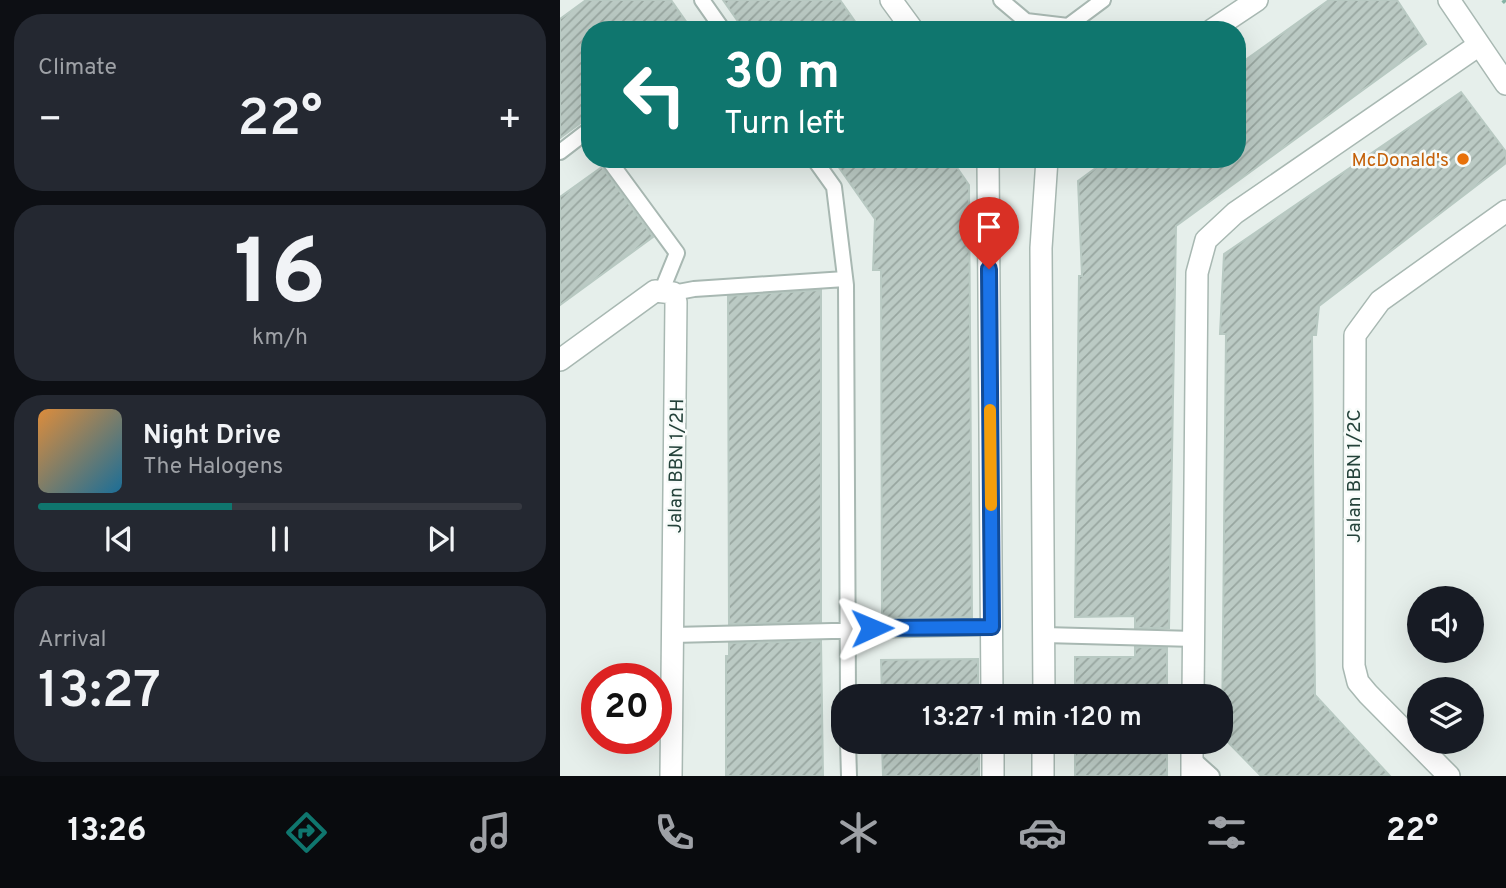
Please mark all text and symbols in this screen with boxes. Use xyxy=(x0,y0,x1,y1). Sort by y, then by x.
text: 30 m xyxy=(724,44,840,106)
icon: left xyxy=(609,49,700,140)
text: Climate xyxy=(38,54,117,83)
text: 22° xyxy=(237,88,323,154)
text: − xyxy=(38,97,63,146)
text: + xyxy=(497,97,522,146)
text: Turn left xyxy=(724,105,845,145)
place label: McDonald's xyxy=(1351,149,1449,173)
marker: McDonald's xyxy=(1455,151,1471,167)
pin xyxy=(959,197,1019,269)
icon: arrive xyxy=(970,208,1008,246)
text: 16 xyxy=(234,221,326,336)
text: km/h xyxy=(252,324,308,353)
street label: Jalan BBN 1/2H xyxy=(664,398,690,534)
street label: Jalan BBN 1/2C xyxy=(1343,409,1367,543)
text: Night Drive xyxy=(143,420,281,453)
text: The Halogens xyxy=(143,453,283,482)
icon: previous xyxy=(100,520,138,558)
icon: pause xyxy=(261,520,299,558)
icon: next xyxy=(422,520,460,558)
map controls xyxy=(1407,586,1484,754)
button: sound xyxy=(1407,586,1484,663)
position arrow xyxy=(835,591,909,665)
text: Arrival xyxy=(38,626,107,655)
text: 13:27 xyxy=(38,660,161,726)
speed limit sign: 20 xyxy=(581,663,672,754)
button: layers xyxy=(1407,677,1484,754)
text: 13:27 · 1 min · 120 m xyxy=(922,702,1142,735)
icon: directions xyxy=(282,808,331,857)
icon: music xyxy=(466,808,515,857)
icon: phone xyxy=(650,808,699,857)
icon: climate xyxy=(834,808,883,857)
icon: car xyxy=(1018,808,1067,857)
icon: filters xyxy=(1202,808,1251,857)
text: 13:26 xyxy=(68,812,147,852)
text: 22° xyxy=(1386,812,1438,852)

